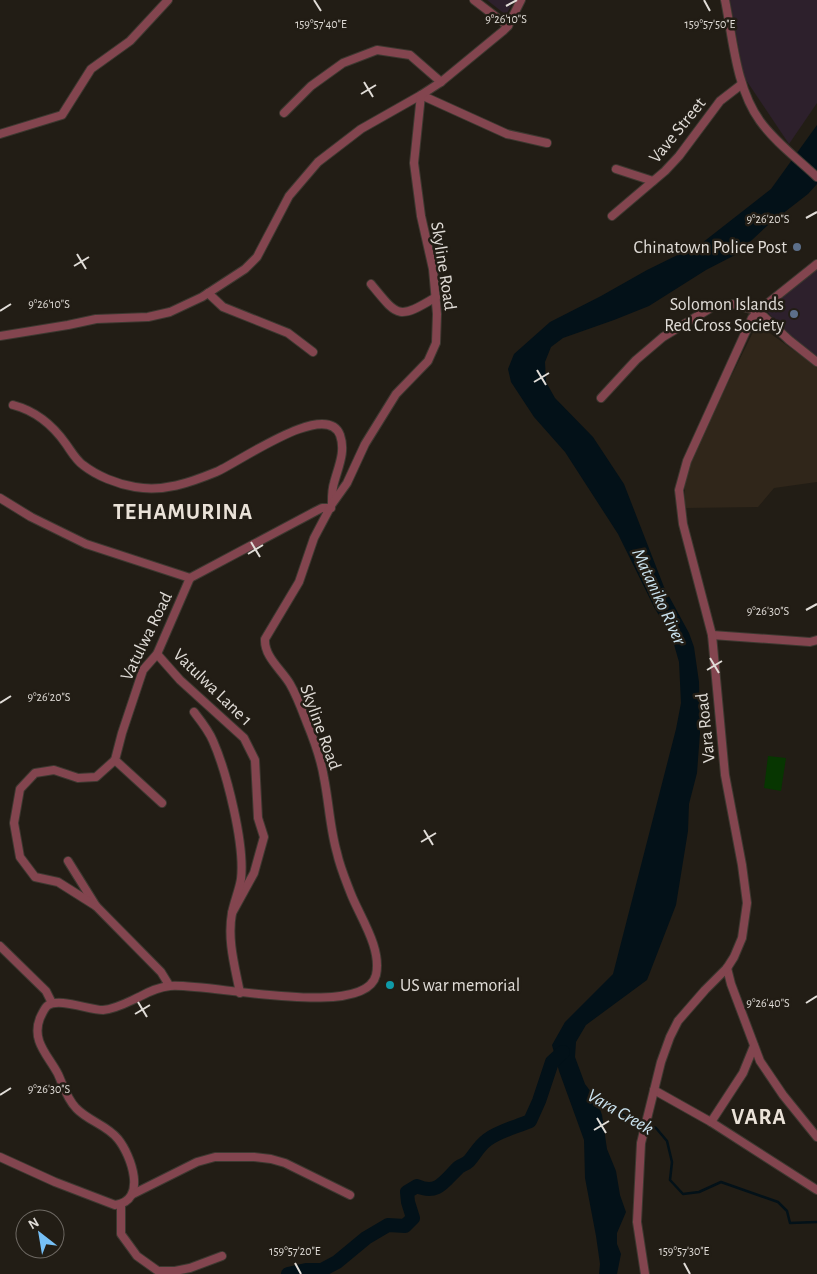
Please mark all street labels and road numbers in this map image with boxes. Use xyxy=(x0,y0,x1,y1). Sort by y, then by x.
street label: Vave Street xyxy=(646,94,710,167)
street label: Skyline Road xyxy=(427,221,459,312)
street label: Vatulwa Road xyxy=(118,589,176,683)
street label: Vatulwa Lane 1 xyxy=(169,646,255,730)
street label: Skyline Road xyxy=(296,682,344,772)
street label: Vara Road xyxy=(693,692,719,764)

